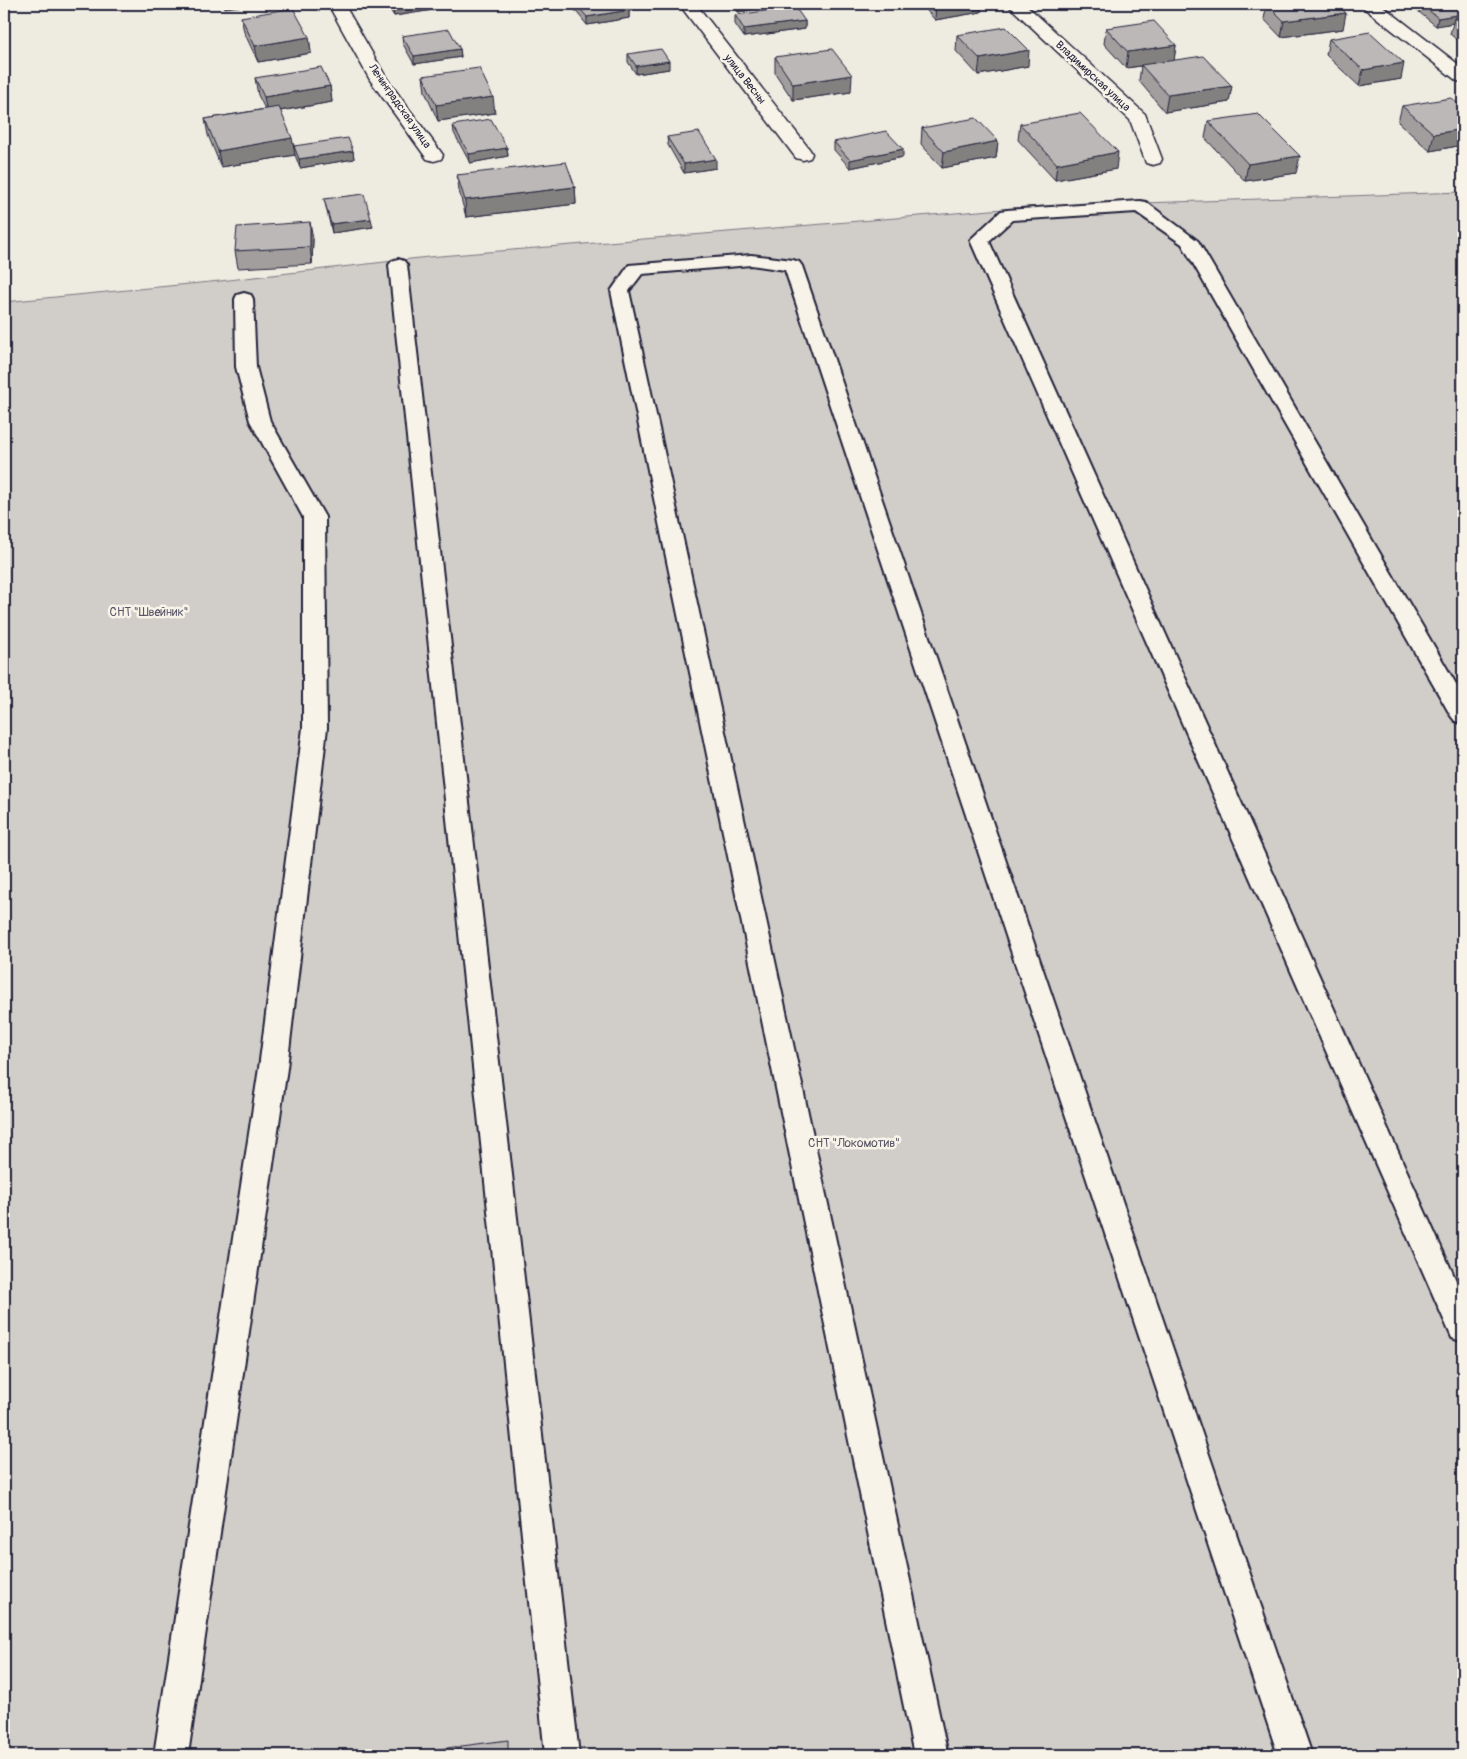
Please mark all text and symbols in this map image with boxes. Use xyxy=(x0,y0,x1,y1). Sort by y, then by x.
street label: Владимирская улица xyxy=(1053,38,1133,114)
street label: улица Весны xyxy=(721,51,768,106)
street label: Ленинградская улица xyxy=(365,61,434,151)
park label: СНТ "Швейник" xyxy=(110,605,188,620)
park label: СНТ "Локомотив" xyxy=(808,1136,900,1151)

